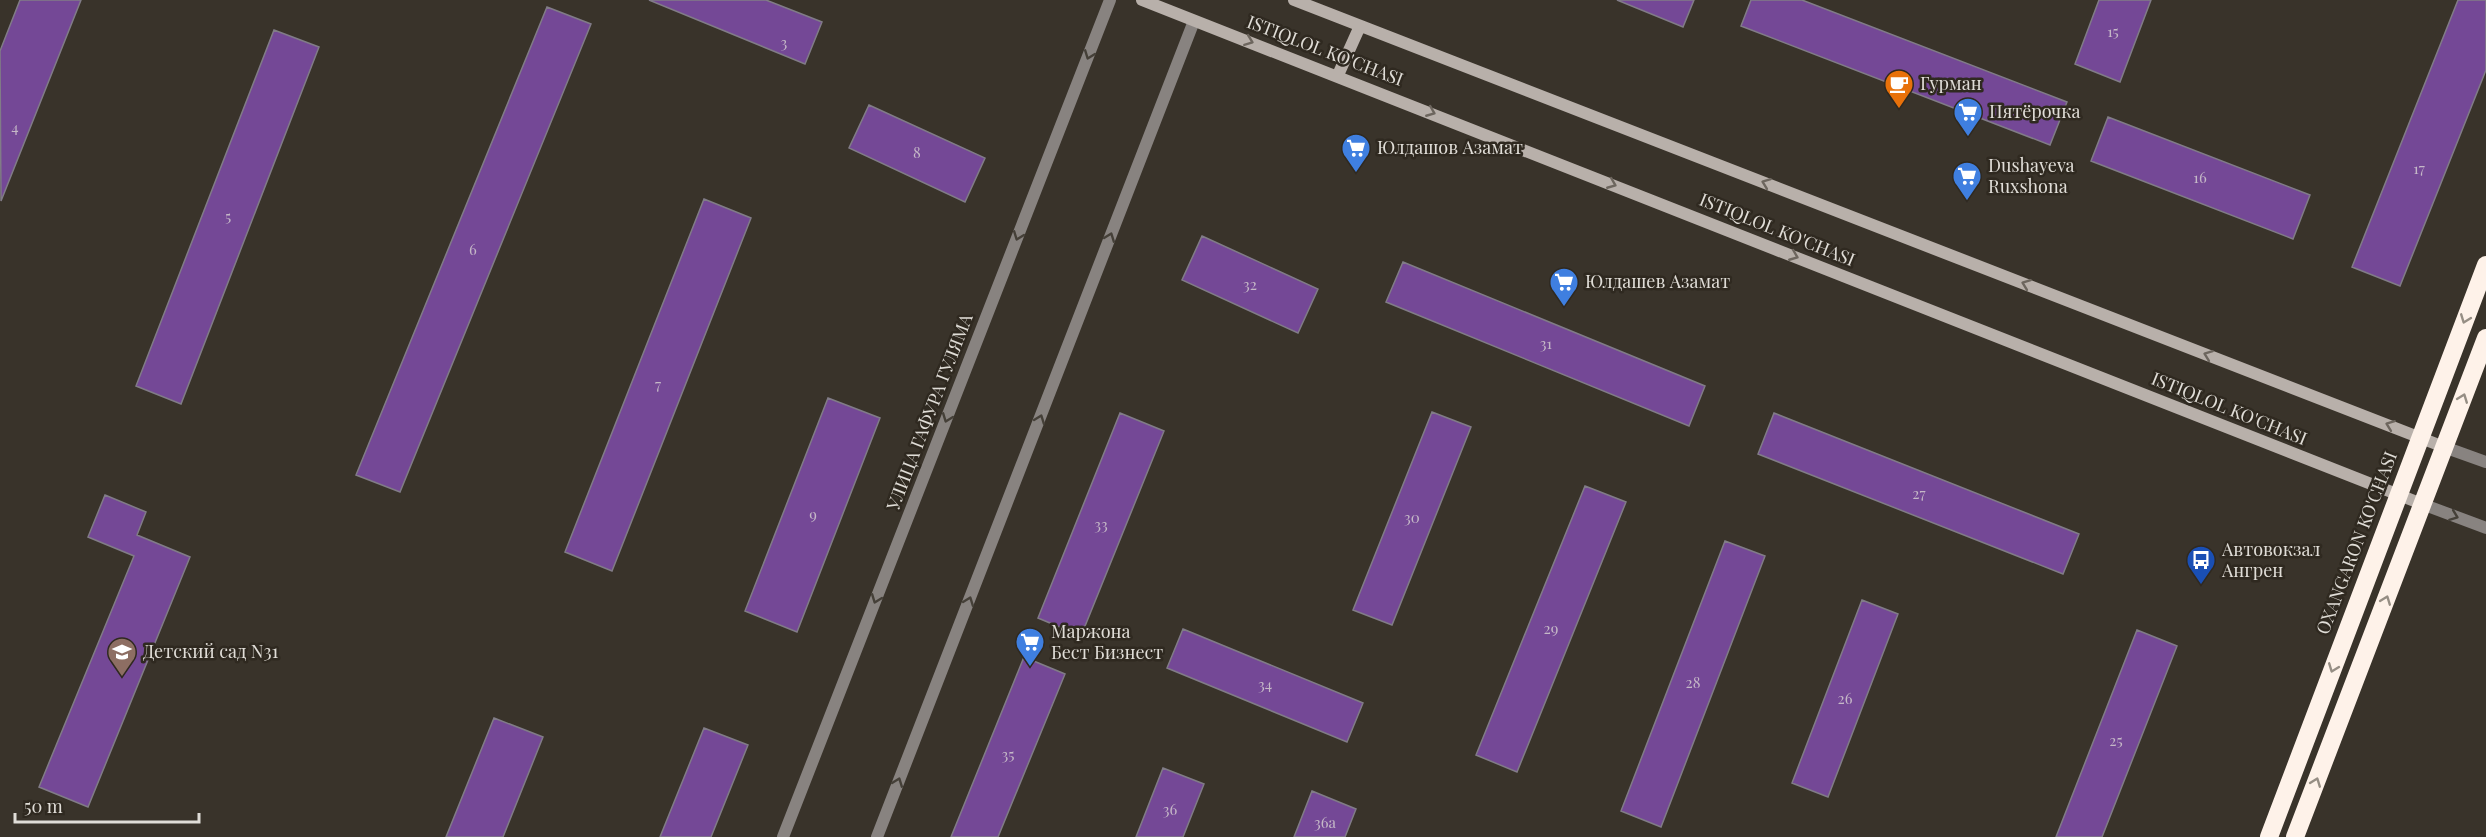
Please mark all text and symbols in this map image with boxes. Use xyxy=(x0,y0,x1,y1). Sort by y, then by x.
street label: ISTIQLOL KO'CHASI xyxy=(1244,9,1407,91)
house number: 15 xyxy=(2107,21,2119,41)
house number: 3 xyxy=(781,32,788,52)
one-way arrow xyxy=(1243,34,1254,47)
one-way arrow xyxy=(1084,48,1096,59)
cafe icon: Гурман xyxy=(1883,68,1915,110)
place label: Гурман xyxy=(1920,71,1982,95)
supermarket icon: Пятёрочка xyxy=(1952,96,1984,138)
place label: Пятёрочка xyxy=(1989,99,2080,123)
one-way arrow xyxy=(1425,105,1436,117)
house number: 4 xyxy=(11,117,19,137)
supermarket icon: Юлдашов Азамат xyxy=(1340,132,1372,174)
place label: Юлдашов Азамат xyxy=(1377,135,1523,159)
house number: 8 xyxy=(913,142,921,162)
place label: Dushayeva Ruxshona xyxy=(1988,153,2075,198)
house number: 17 xyxy=(2413,158,2425,178)
supermarket icon: Dushayeva Ruxshona xyxy=(1951,160,1983,202)
house number: 16 xyxy=(2193,167,2207,187)
one-way arrow xyxy=(1606,177,1617,189)
one-way arrow xyxy=(1761,178,1772,191)
street label: ISTIQLOL KO'CHASI xyxy=(1696,187,1859,271)
house number: 5 xyxy=(225,206,231,226)
one-way arrow xyxy=(1013,230,1025,241)
one-way arrow xyxy=(1103,232,1116,243)
house number: 6 xyxy=(469,239,477,259)
one-way arrow xyxy=(1788,248,1798,261)
supermarket icon: Юлдашев Азамат xyxy=(1548,266,1580,308)
place label: Юлдашев Азамат xyxy=(1585,269,1730,293)
house number: 32 xyxy=(1243,274,1257,294)
one-way arrow xyxy=(2021,279,2032,292)
street label: УЛИЦА ГАФУРА ГУЛЯМА xyxy=(880,309,978,514)
one-way arrow xyxy=(2460,313,2472,324)
house number: 31 xyxy=(1540,333,1553,353)
one-way arrow xyxy=(2203,350,2214,362)
street label: ISTIQLOL KO'CHASI xyxy=(2148,366,2311,450)
house number: 7 xyxy=(655,374,661,394)
one-way arrow xyxy=(2455,394,2468,404)
one-way arrow xyxy=(942,412,954,423)
one-way arrow xyxy=(1032,414,1045,425)
one-way arrow xyxy=(2385,420,2395,433)
street label: OXANGARON KO'CHASI xyxy=(2310,448,2402,638)
house number: 27 xyxy=(1912,483,1926,503)
house number: 9 xyxy=(809,504,817,524)
house number: 30 xyxy=(1404,507,1420,527)
one-way arrow xyxy=(2448,509,2459,522)
house number: 33 xyxy=(1094,514,1108,534)
place label: Автовокзал Ангрен xyxy=(2221,537,2321,582)
bus stop icon: Автовокзал Ангрен xyxy=(2185,544,2217,586)
one-way arrow xyxy=(871,593,883,604)
one-way arrow xyxy=(2378,595,2391,606)
one-way arrow xyxy=(962,596,974,607)
house number: 29 xyxy=(1544,618,1558,638)
place label: Маржона Бест Бизнест xyxy=(1051,619,1163,664)
supermarket icon: Маржона Бест Бизнест xyxy=(1014,626,1046,668)
school or university icon: Детский сад N31 xyxy=(106,636,138,678)
place label: Детский сад N31 xyxy=(143,639,279,663)
one-way arrow xyxy=(2328,662,2340,673)
house number: 28 xyxy=(1686,672,1701,692)
house number: 34 xyxy=(1258,674,1272,694)
house number: 26 xyxy=(1838,688,1853,708)
house number: 25 xyxy=(2109,730,2123,750)
house number: 35 xyxy=(1002,744,1015,764)
one-way arrow xyxy=(891,778,903,789)
one-way arrow xyxy=(2309,778,2321,789)
scale bar xyxy=(15,786,200,824)
text: 50 m xyxy=(24,794,63,818)
house number: 36 xyxy=(1163,799,1177,819)
house number: 36а xyxy=(1314,812,1337,832)

